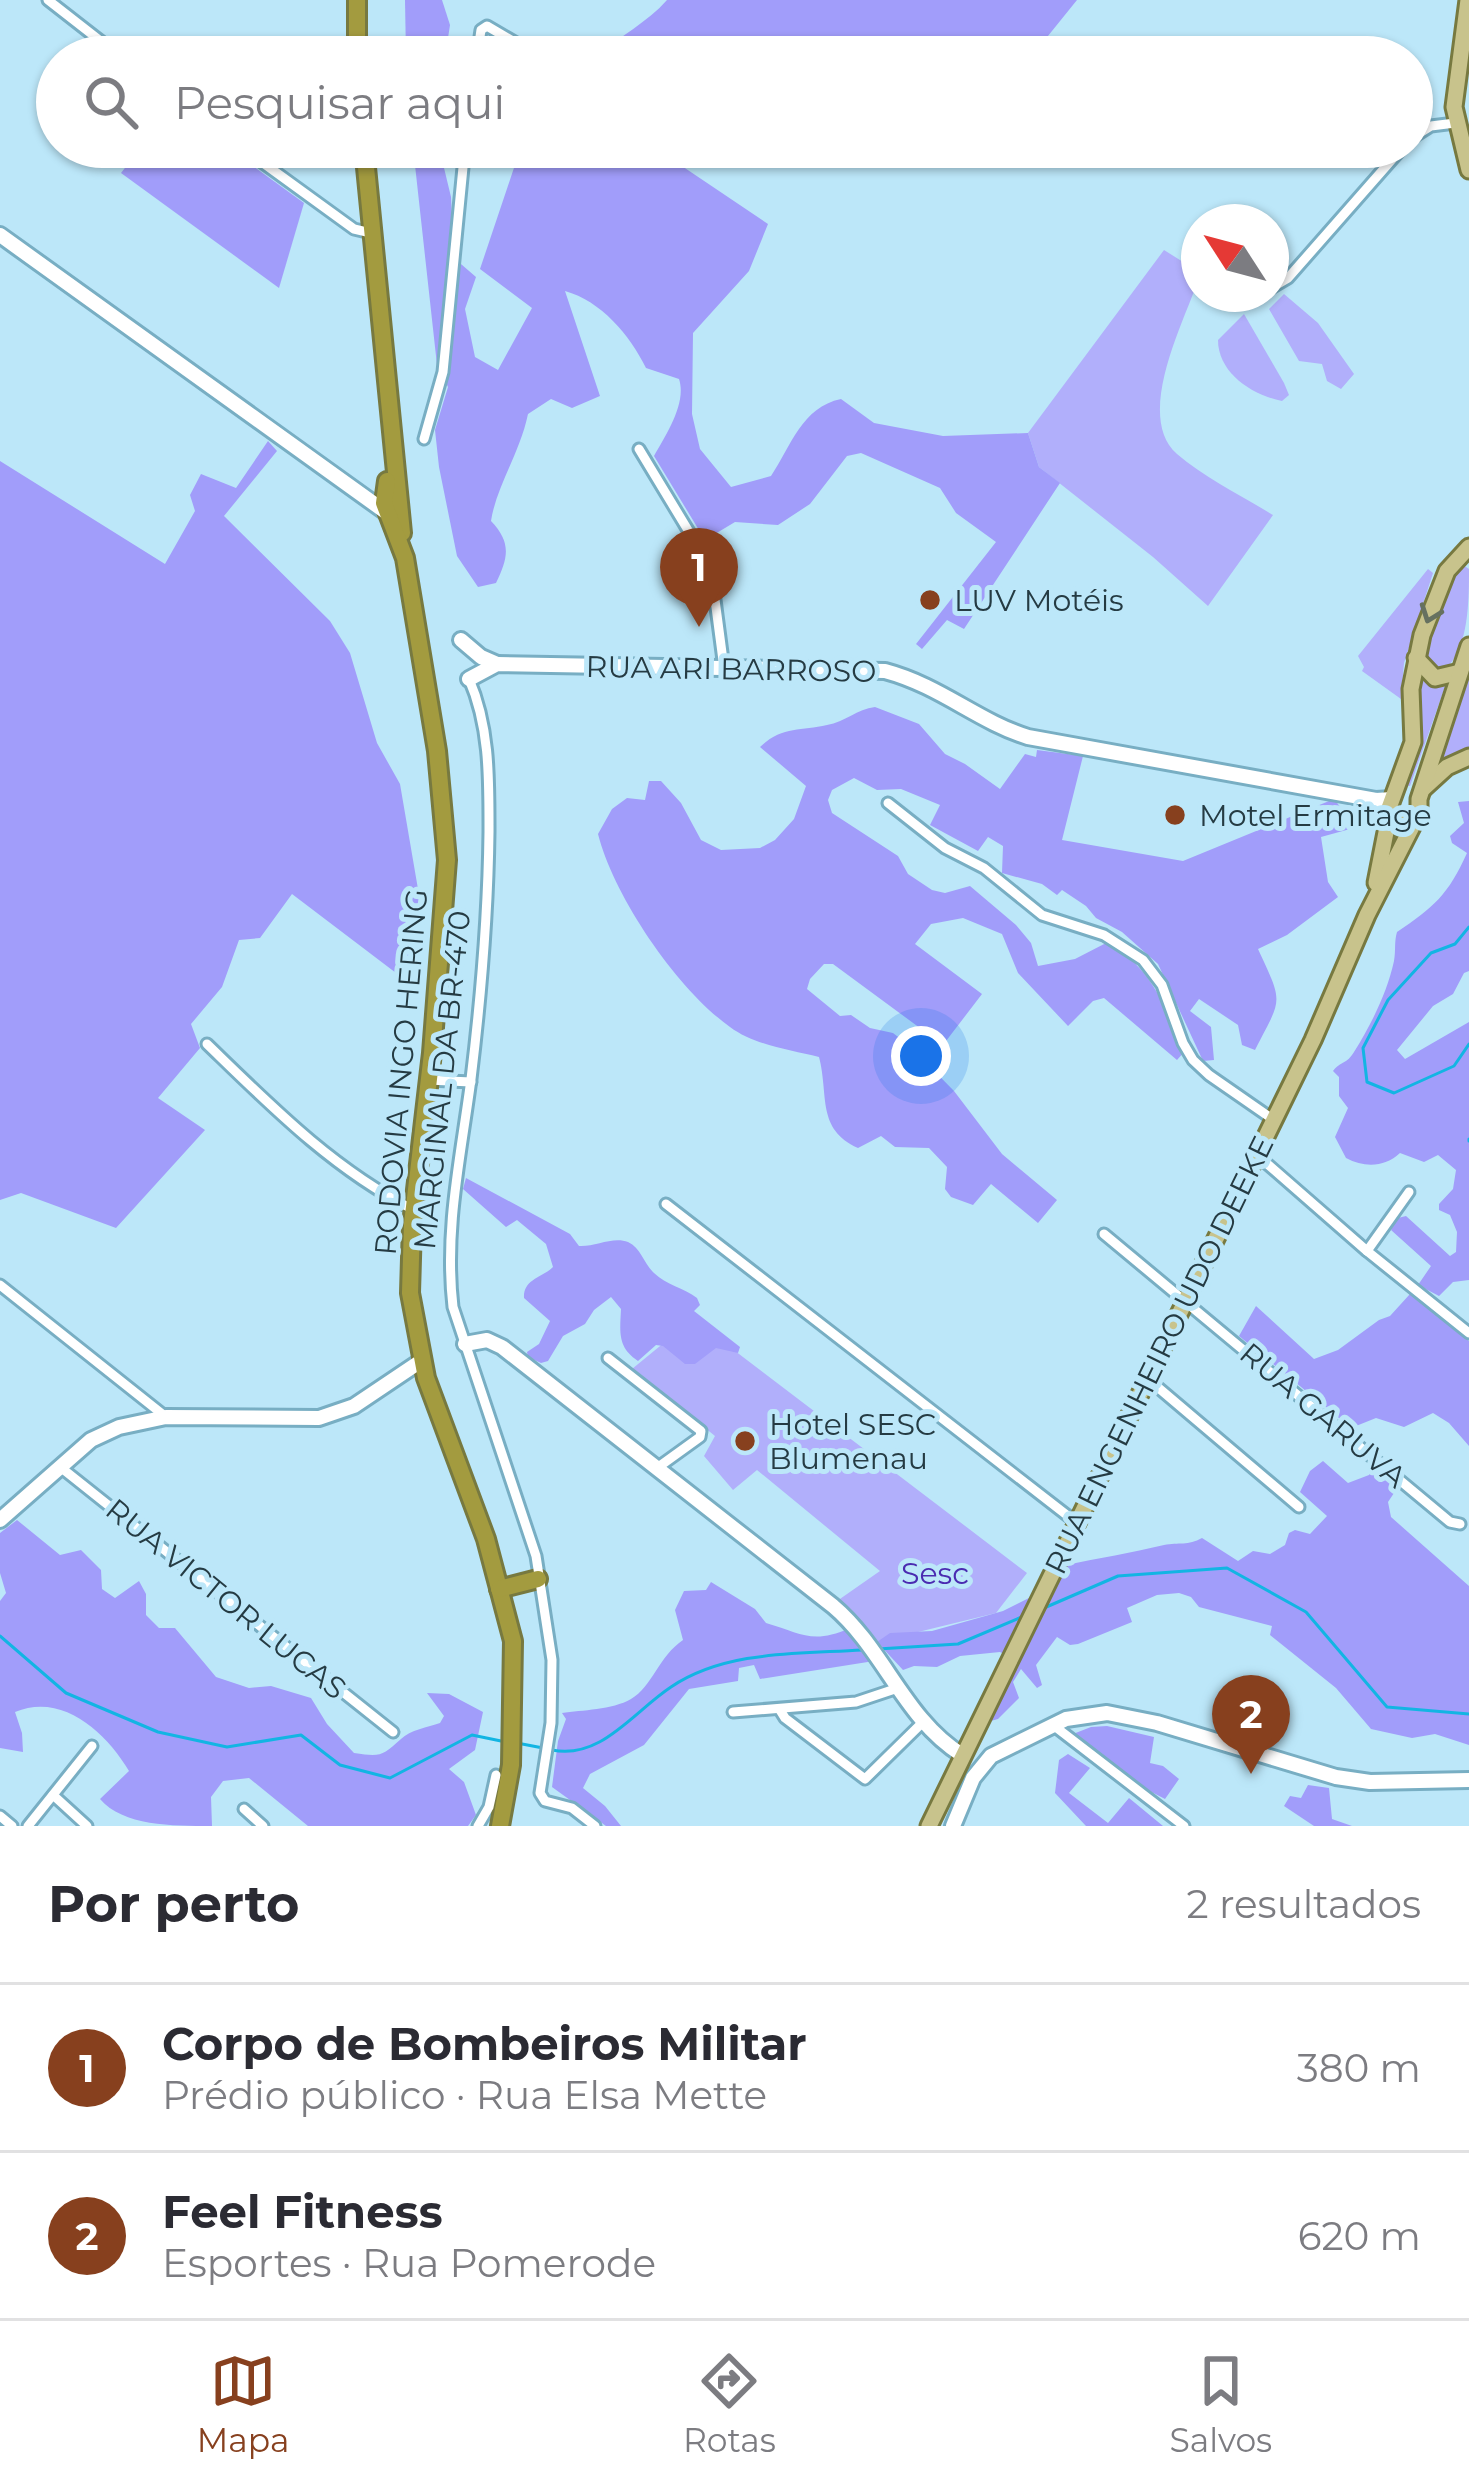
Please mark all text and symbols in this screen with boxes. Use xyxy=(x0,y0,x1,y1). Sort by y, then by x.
search box xyxy=(36,36,1433,168)
icon: search xyxy=(78,69,144,135)
text: Pesquisar aqui xyxy=(174,75,505,130)
north arrow xyxy=(1181,204,1289,312)
pin: 1 xyxy=(660,528,738,627)
place label: LUV Motéis xyxy=(954,582,1124,619)
marker: LUV Motéis xyxy=(917,587,943,613)
one-way arrow xyxy=(1420,602,1444,623)
street label: RUA ARI BARROSO xyxy=(585,648,877,690)
place label: Motel Ermitage xyxy=(1199,797,1432,834)
marker: Motel Ermitage xyxy=(1162,802,1188,828)
street label: RODOVIA INGO HERING xyxy=(367,887,435,1257)
street label: MARGINAL DA BR-470 xyxy=(406,909,478,1251)
your location xyxy=(891,1026,951,1086)
street label: RUA ENGENHEIRO UDO DEEKE xyxy=(1037,1130,1281,1580)
street label: RUA GARUVA xyxy=(1232,1335,1414,1496)
place label: Hotel SESC Blumenau xyxy=(769,1406,936,1477)
marker: Hotel SESC Blumenau xyxy=(732,1428,758,1454)
street label: RUA VICTOR LUCAS xyxy=(99,1491,353,1707)
park label: Sesc xyxy=(901,1555,969,1592)
pin: 2 xyxy=(1212,1675,1290,1774)
text: Por perto xyxy=(48,1873,299,1935)
text: 2 resultados xyxy=(1187,1880,1421,1928)
text: Corpo de Bombeiros Militar xyxy=(162,2016,807,2071)
text: 1 xyxy=(79,2044,95,2092)
text: 380 m xyxy=(1297,2044,1421,2092)
text: Prédio público · Rua Elsa Mette xyxy=(162,2071,767,2119)
text: Feel Fitness xyxy=(162,2184,443,2239)
text: 2 xyxy=(75,2212,99,2260)
text: 620 m xyxy=(1298,2212,1421,2260)
text: Esportes · Rua Pomerode xyxy=(162,2239,656,2287)
tab: Mapa xyxy=(197,2348,289,2460)
tab: Rotas xyxy=(683,2348,776,2460)
tab: Salvos xyxy=(1169,2348,1272,2460)

